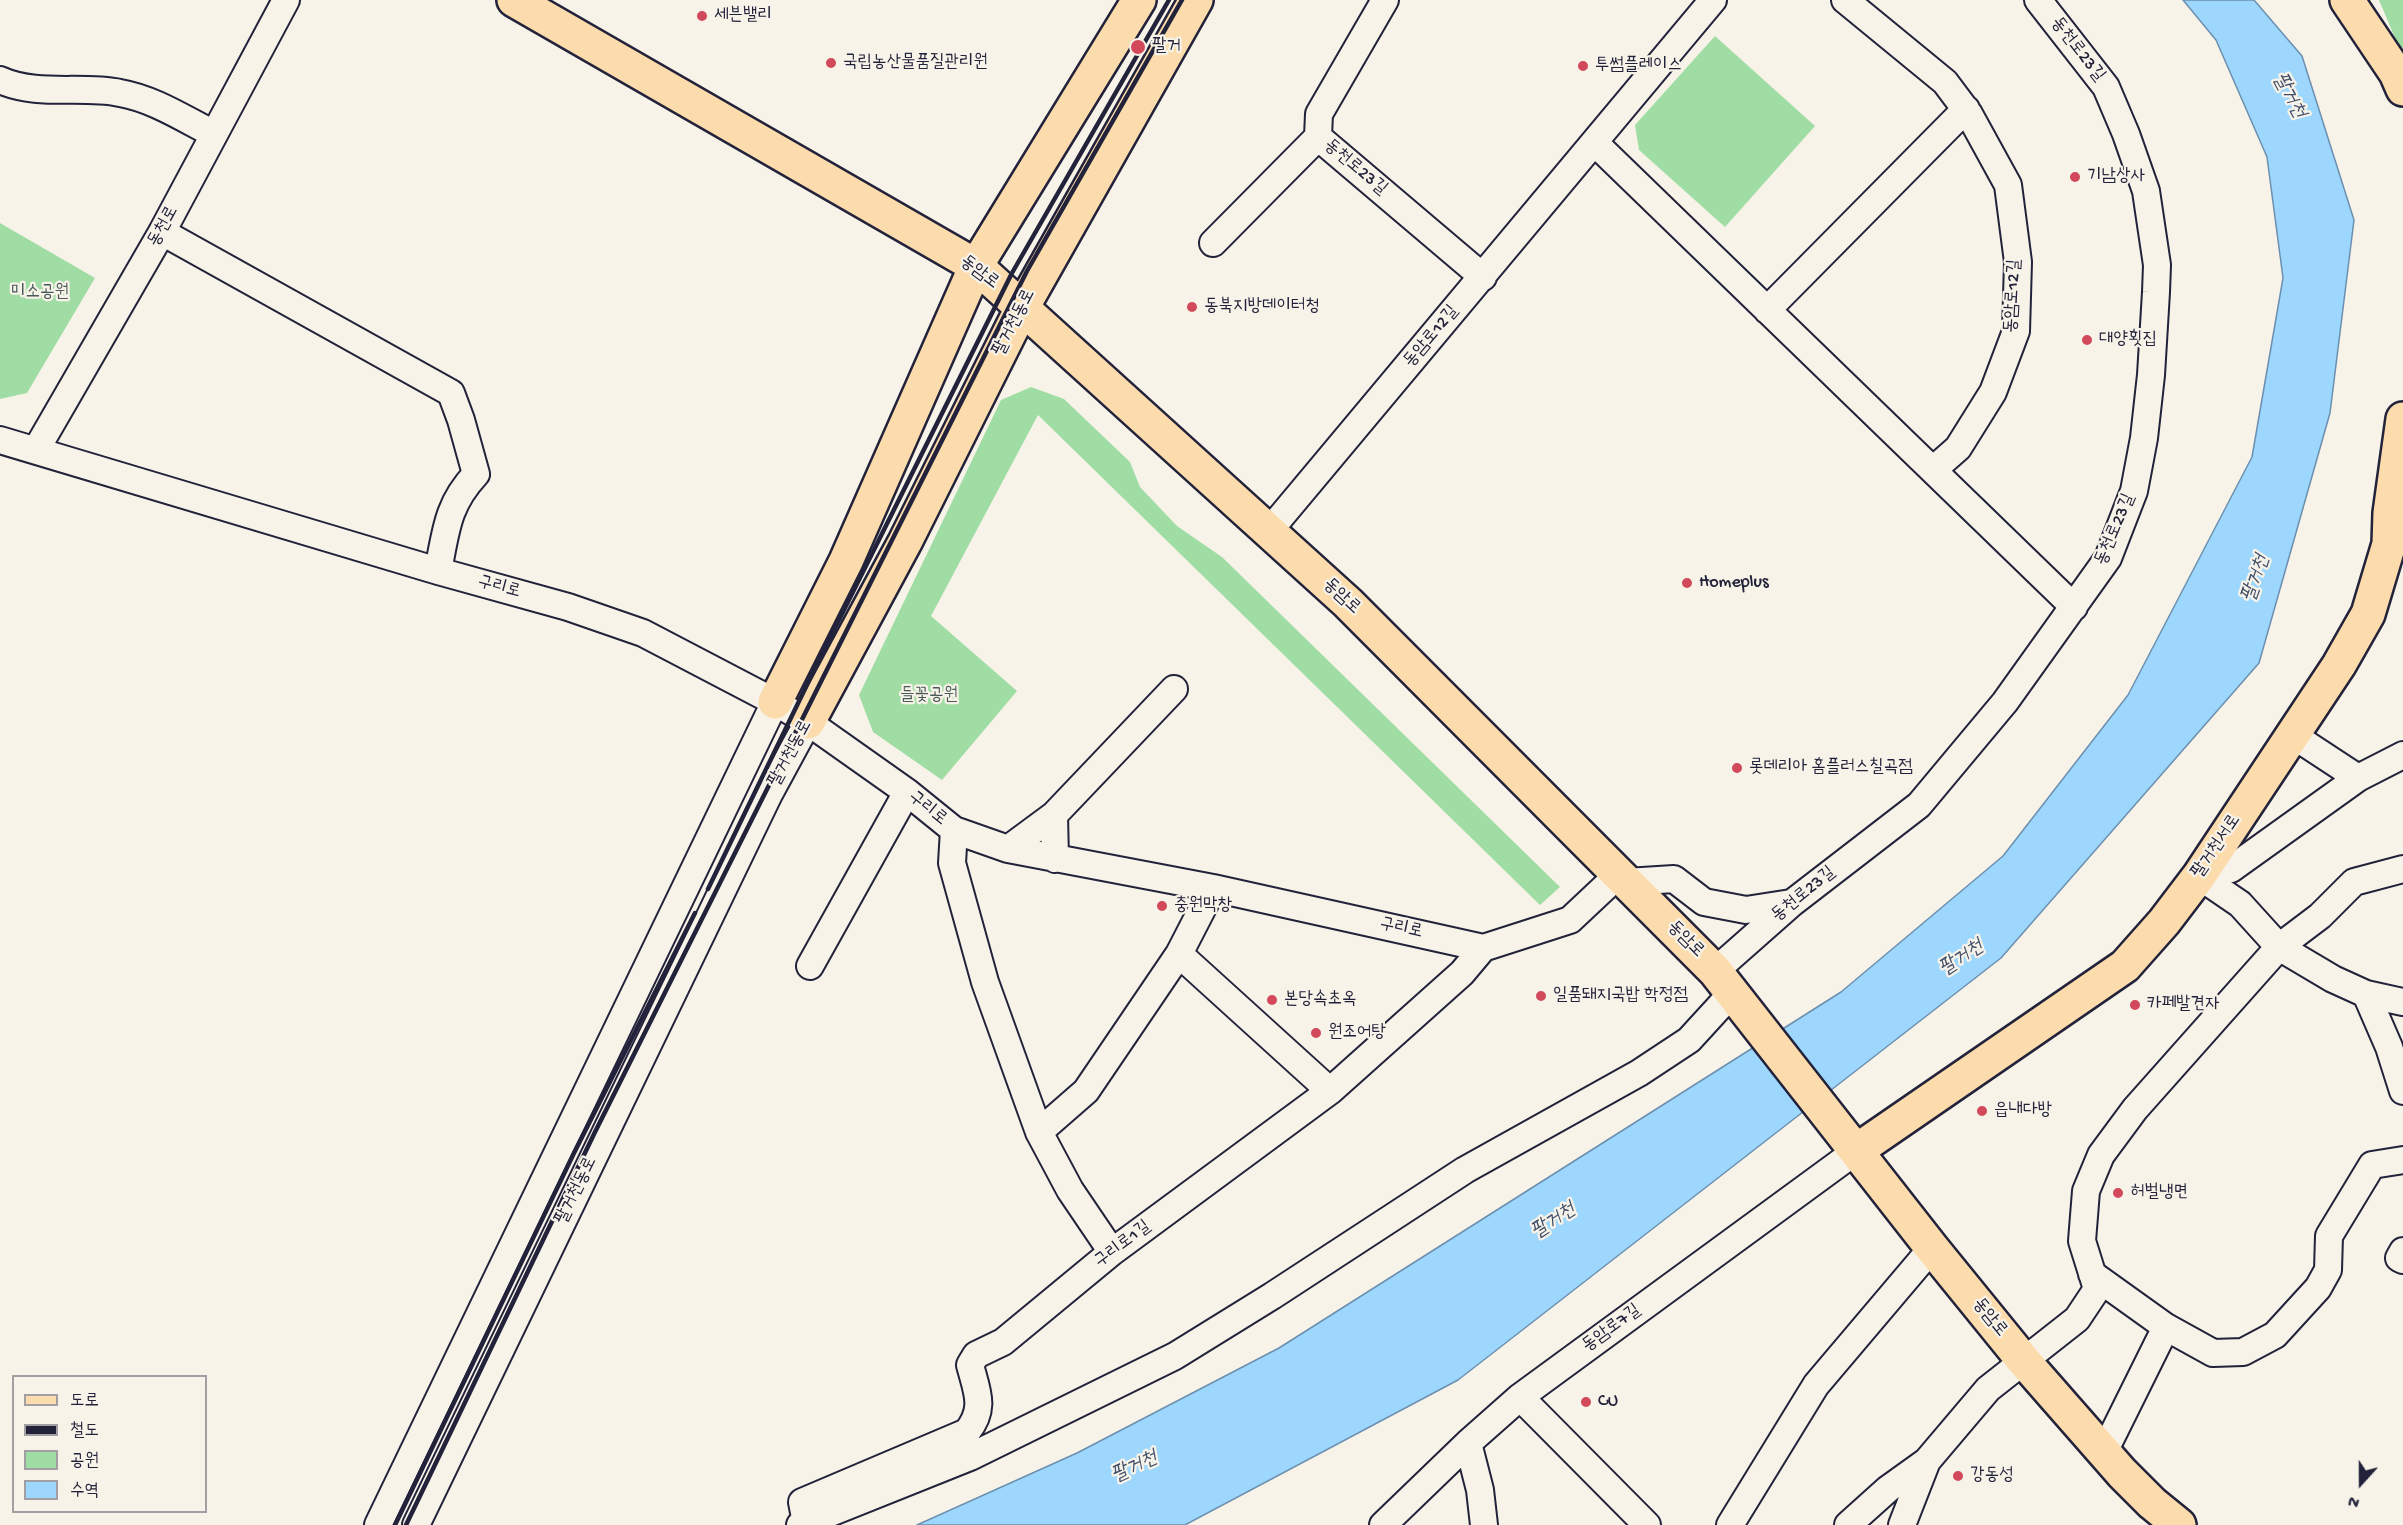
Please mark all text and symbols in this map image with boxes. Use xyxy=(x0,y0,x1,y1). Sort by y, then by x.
place label: 세븐밸리 xyxy=(714,5,772,27)
marker: 세븐밸리 xyxy=(695,9,709,23)
street label: 동천로23길 xyxy=(2045,13,2109,87)
place label: 팔거 xyxy=(1152,36,1181,58)
marker: 팔거 xyxy=(1129,38,1147,56)
place label: 국립농산물품질관리원 xyxy=(843,52,988,74)
place label: 투썸플레이스 xyxy=(1595,55,1682,77)
marker: 국립농산물품질관리원 xyxy=(824,56,838,70)
marker: 투썸플레이스 xyxy=(1576,59,1590,73)
water label: 팔거천 xyxy=(2266,69,2310,123)
street label: 동천로23길 xyxy=(1319,135,1391,201)
place label: 기남상사 xyxy=(2087,166,2145,188)
marker: 기남상사 xyxy=(2068,170,2082,184)
street label: 동천로 xyxy=(144,203,184,251)
street label: 동암로 xyxy=(955,251,1003,295)
street label: 동암로12길 xyxy=(2001,258,2027,334)
park label: 미소공원 xyxy=(11,282,69,304)
street label: 팔거천동로 xyxy=(989,286,1041,360)
place label: 동북지방데이터청 xyxy=(1204,296,1320,318)
marker: 동북지방데이터청 xyxy=(1185,300,1199,314)
street label: 동암로12길 xyxy=(1400,302,1464,372)
place label: 대양횟집 xyxy=(2099,329,2157,351)
marker: 대양횟집 xyxy=(2080,333,2094,347)
street label: 동천로23길 xyxy=(2091,491,2141,569)
water label: 팔거천 xyxy=(2238,552,2276,606)
street label: 구리로 xyxy=(475,572,523,604)
place label: Homeplus xyxy=(1699,572,1769,594)
street label: 동암로 xyxy=(1318,574,1364,620)
marker: Homeplus xyxy=(1680,576,1694,590)
park label: 들꽃공원 xyxy=(900,685,958,707)
street label: 팔거천동로 xyxy=(764,717,818,791)
place label: 롯데리아 홈플러스칠곡점 xyxy=(1749,757,1913,779)
marker: 롯데리아 홈플러스칠곡점 xyxy=(1730,761,1744,775)
street label: 구리로 xyxy=(903,787,951,831)
street label: 팔거천서로 xyxy=(2188,811,2246,883)
street label: 동천로23길 xyxy=(1768,863,1840,927)
place label: 충원막창 xyxy=(1174,895,1232,917)
marker: 충원막창 xyxy=(1155,899,1169,913)
street label: 구리로 xyxy=(1378,914,1424,944)
street label: 동암로 xyxy=(1662,917,1708,963)
water label: 팔거천 xyxy=(1935,936,1989,982)
place label: 일품돼지국밥 학정점 xyxy=(1553,985,1688,1007)
place label: 본당속초옥 xyxy=(1284,989,1356,1011)
marker: 일품돼지국밥 학정점 xyxy=(1534,989,1548,1003)
marker: 본당속초옥 xyxy=(1265,993,1279,1007)
place label: 카페발견자 xyxy=(2147,994,2219,1016)
marker: 카페발견자 xyxy=(2128,998,2142,1012)
place label: 원조어탕 xyxy=(1328,1022,1386,1044)
marker: 원조어탕 xyxy=(1309,1026,1323,1040)
place label: 읍내다방 xyxy=(1994,1100,2052,1122)
marker: 읍내다방 xyxy=(1975,1104,1989,1118)
street label: 팔거천동로 xyxy=(551,1154,603,1228)
place label: 허벌냉면 xyxy=(2130,1182,2188,1204)
marker: 허벌냉면 xyxy=(2111,1186,2125,1200)
water label: 팔거천 xyxy=(1527,1199,1581,1245)
street label: 구리로1길 xyxy=(1090,1217,1156,1273)
street label: 동암로 xyxy=(1967,1294,2011,1342)
street label: 동암로7길 xyxy=(1578,1300,1646,1358)
legend xyxy=(12,1375,207,1513)
text: 도로 xyxy=(70,1391,99,1412)
place label: CU xyxy=(1598,1391,1618,1413)
marker: CU xyxy=(1579,1395,1593,1409)
text: 철도 xyxy=(70,1421,99,1442)
water label: 팔거천 xyxy=(1108,1447,1162,1489)
text: 공원 xyxy=(70,1451,99,1472)
north arrow xyxy=(2331,1453,2391,1513)
place label: 강동성 xyxy=(1970,1465,2013,1487)
marker: 강동성 xyxy=(1951,1469,1965,1483)
text: 수역 xyxy=(70,1481,99,1502)
text: N xyxy=(2346,1490,2363,1511)

